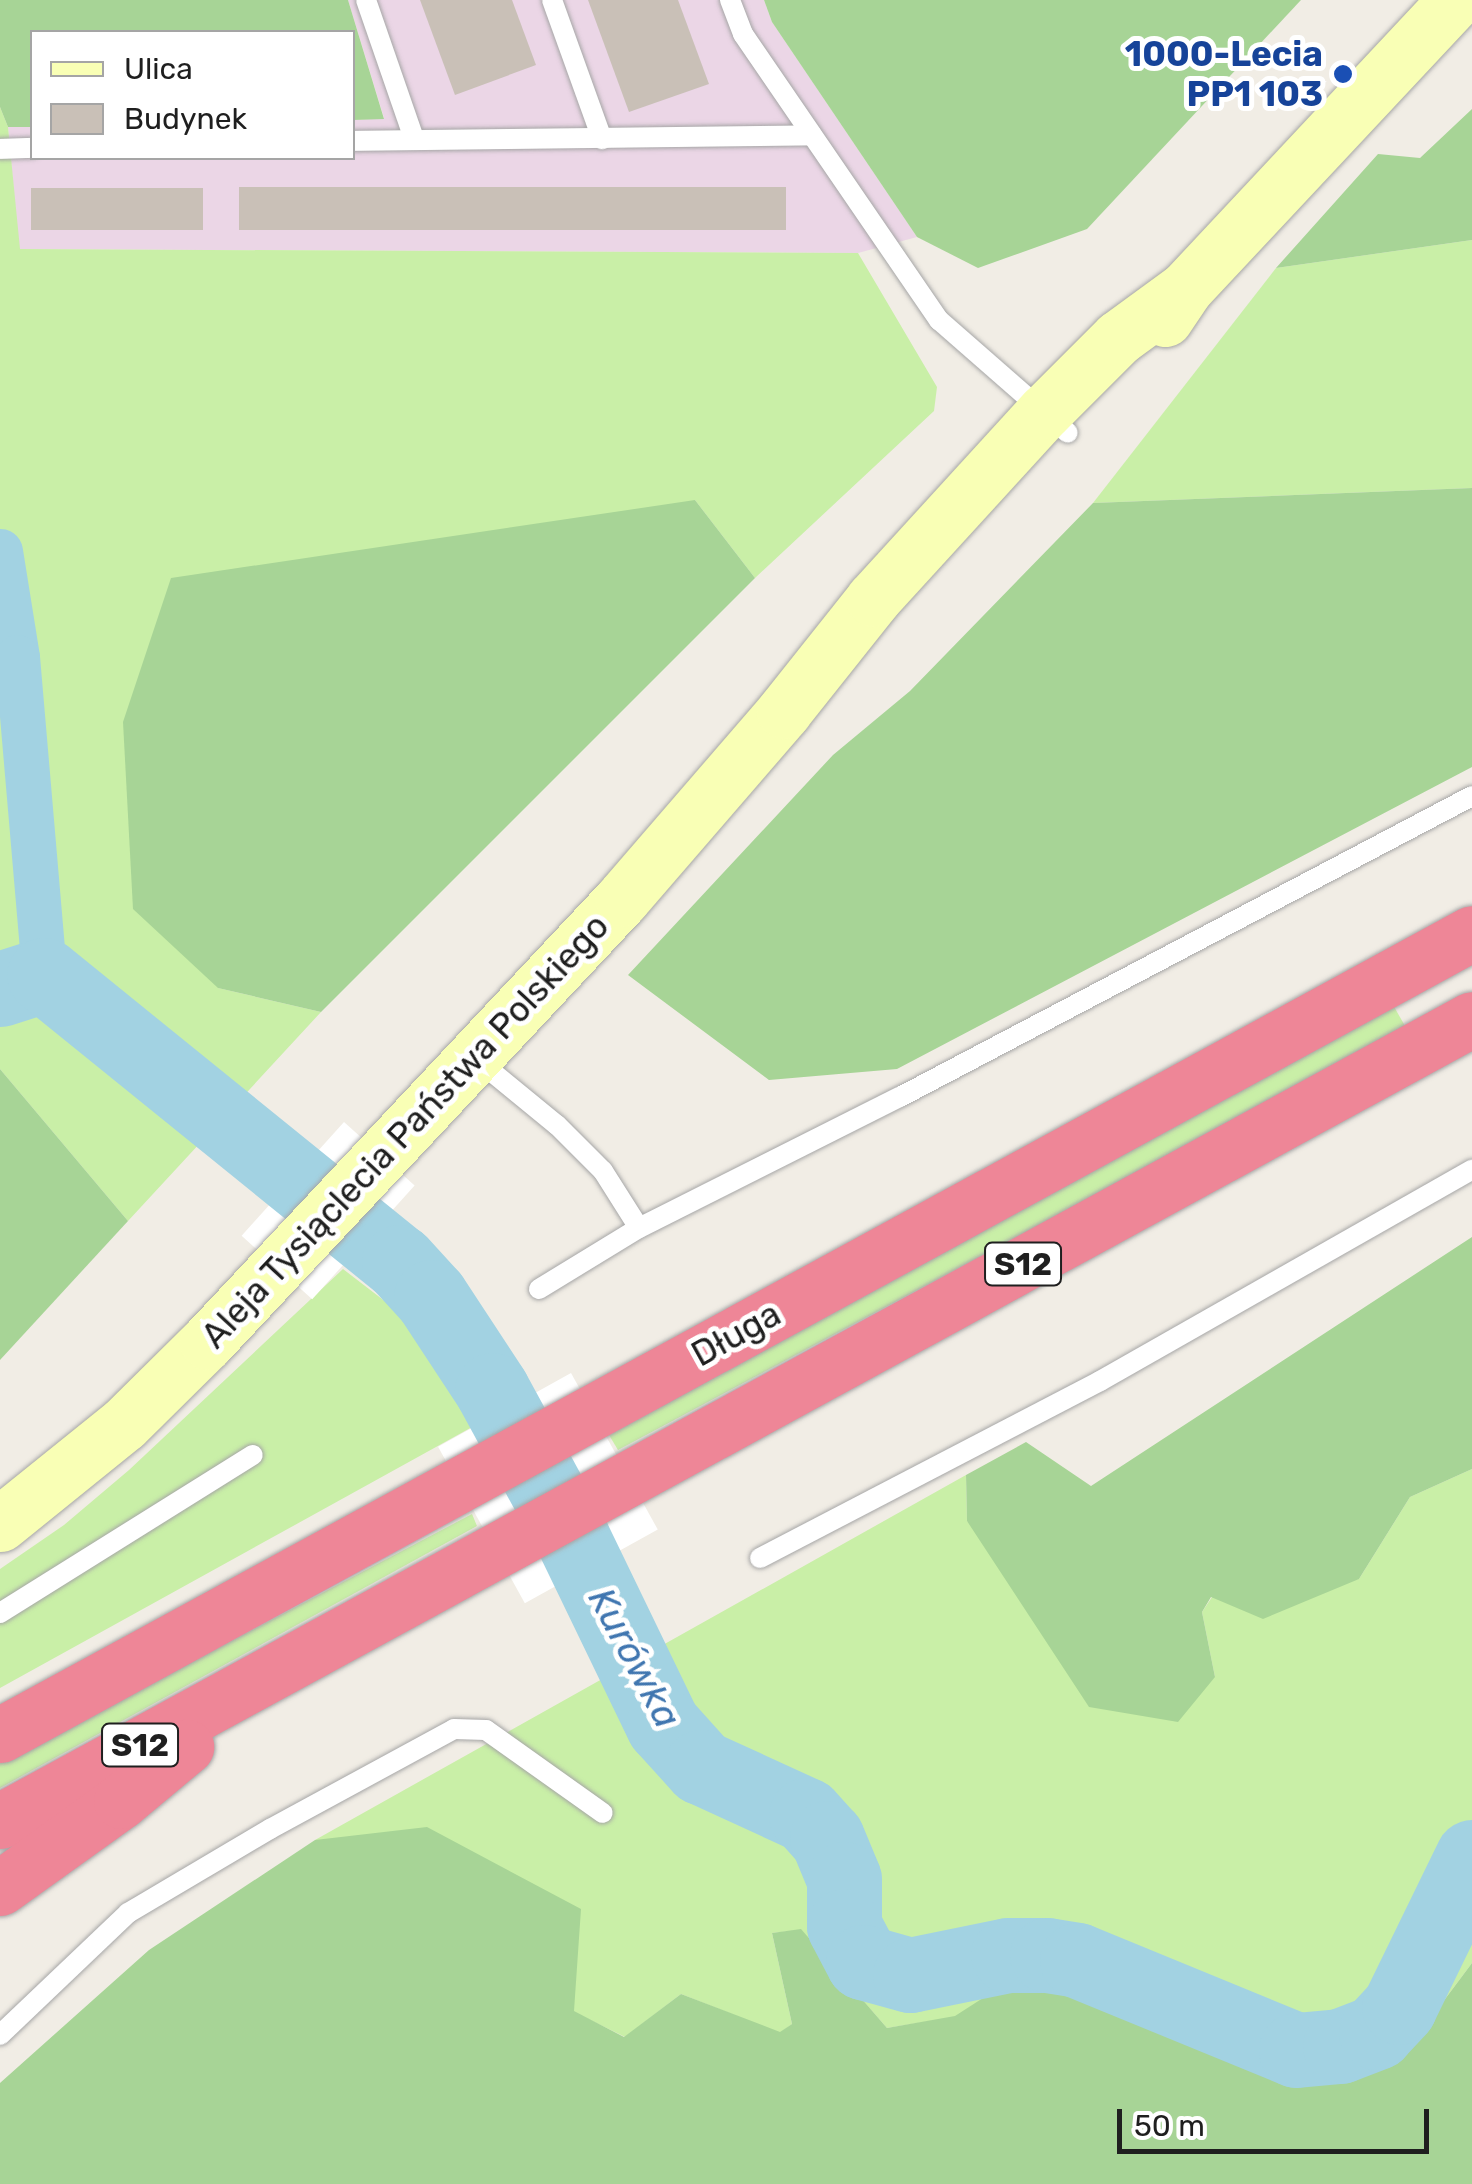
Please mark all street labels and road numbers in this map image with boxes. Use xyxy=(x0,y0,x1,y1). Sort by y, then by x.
street label: Aleja Tysiąclecia Państwa Polskiego xyxy=(192,905,618,1357)
road number: S12 xyxy=(983,1237,1063,1291)
street label: Długa xyxy=(684,1293,788,1375)
road number: S12 xyxy=(100,1718,180,1772)

